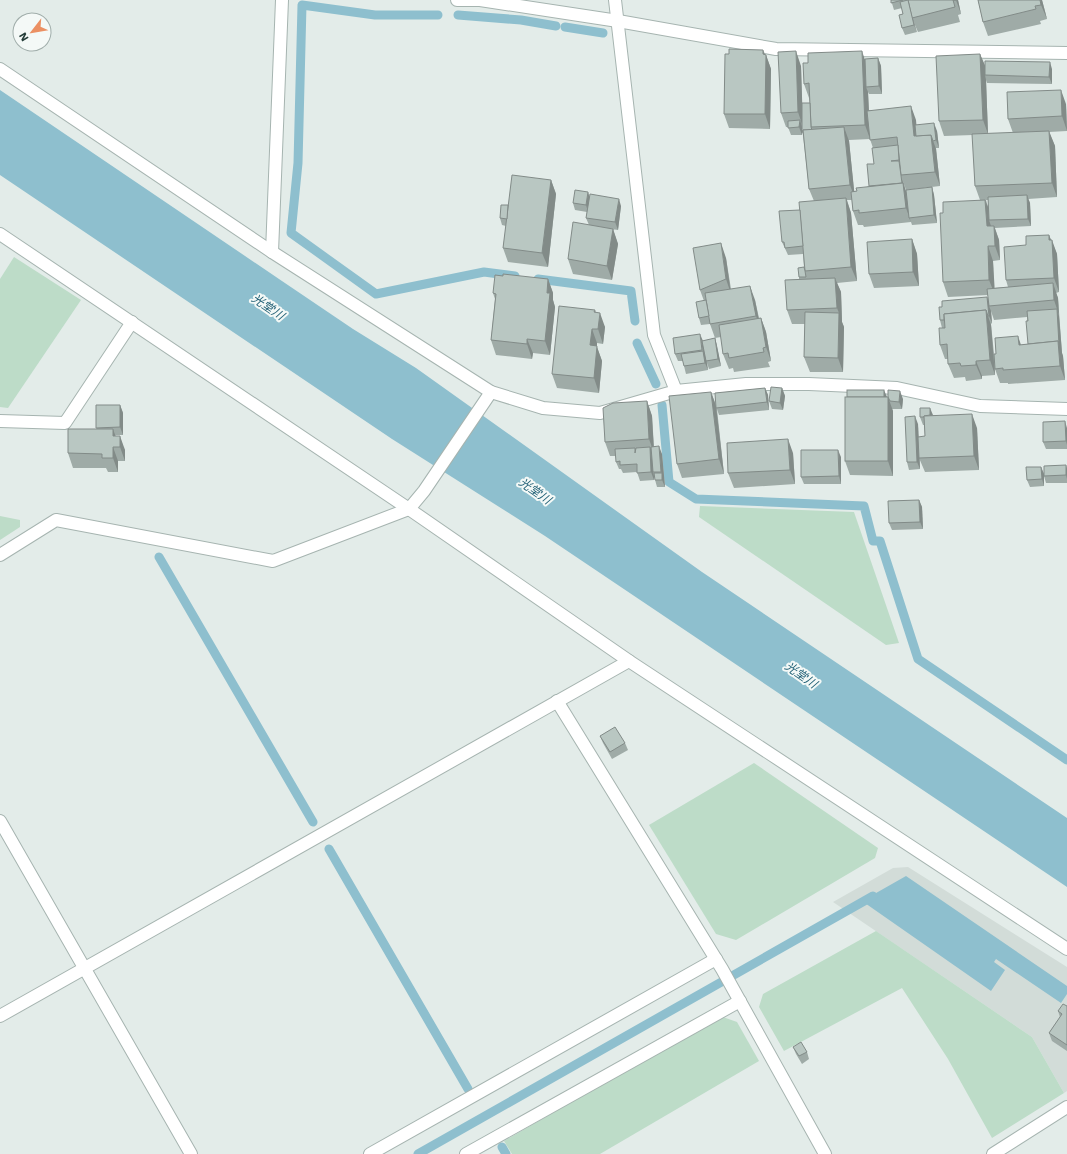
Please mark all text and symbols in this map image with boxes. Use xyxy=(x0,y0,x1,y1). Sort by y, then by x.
north arrow xyxy=(12,12,52,52)
text: N xyxy=(16,30,32,44)
water label: 光堂川 xyxy=(249,291,288,324)
water label: 光堂川 xyxy=(516,475,555,508)
water label: 光堂川 xyxy=(782,659,821,692)

